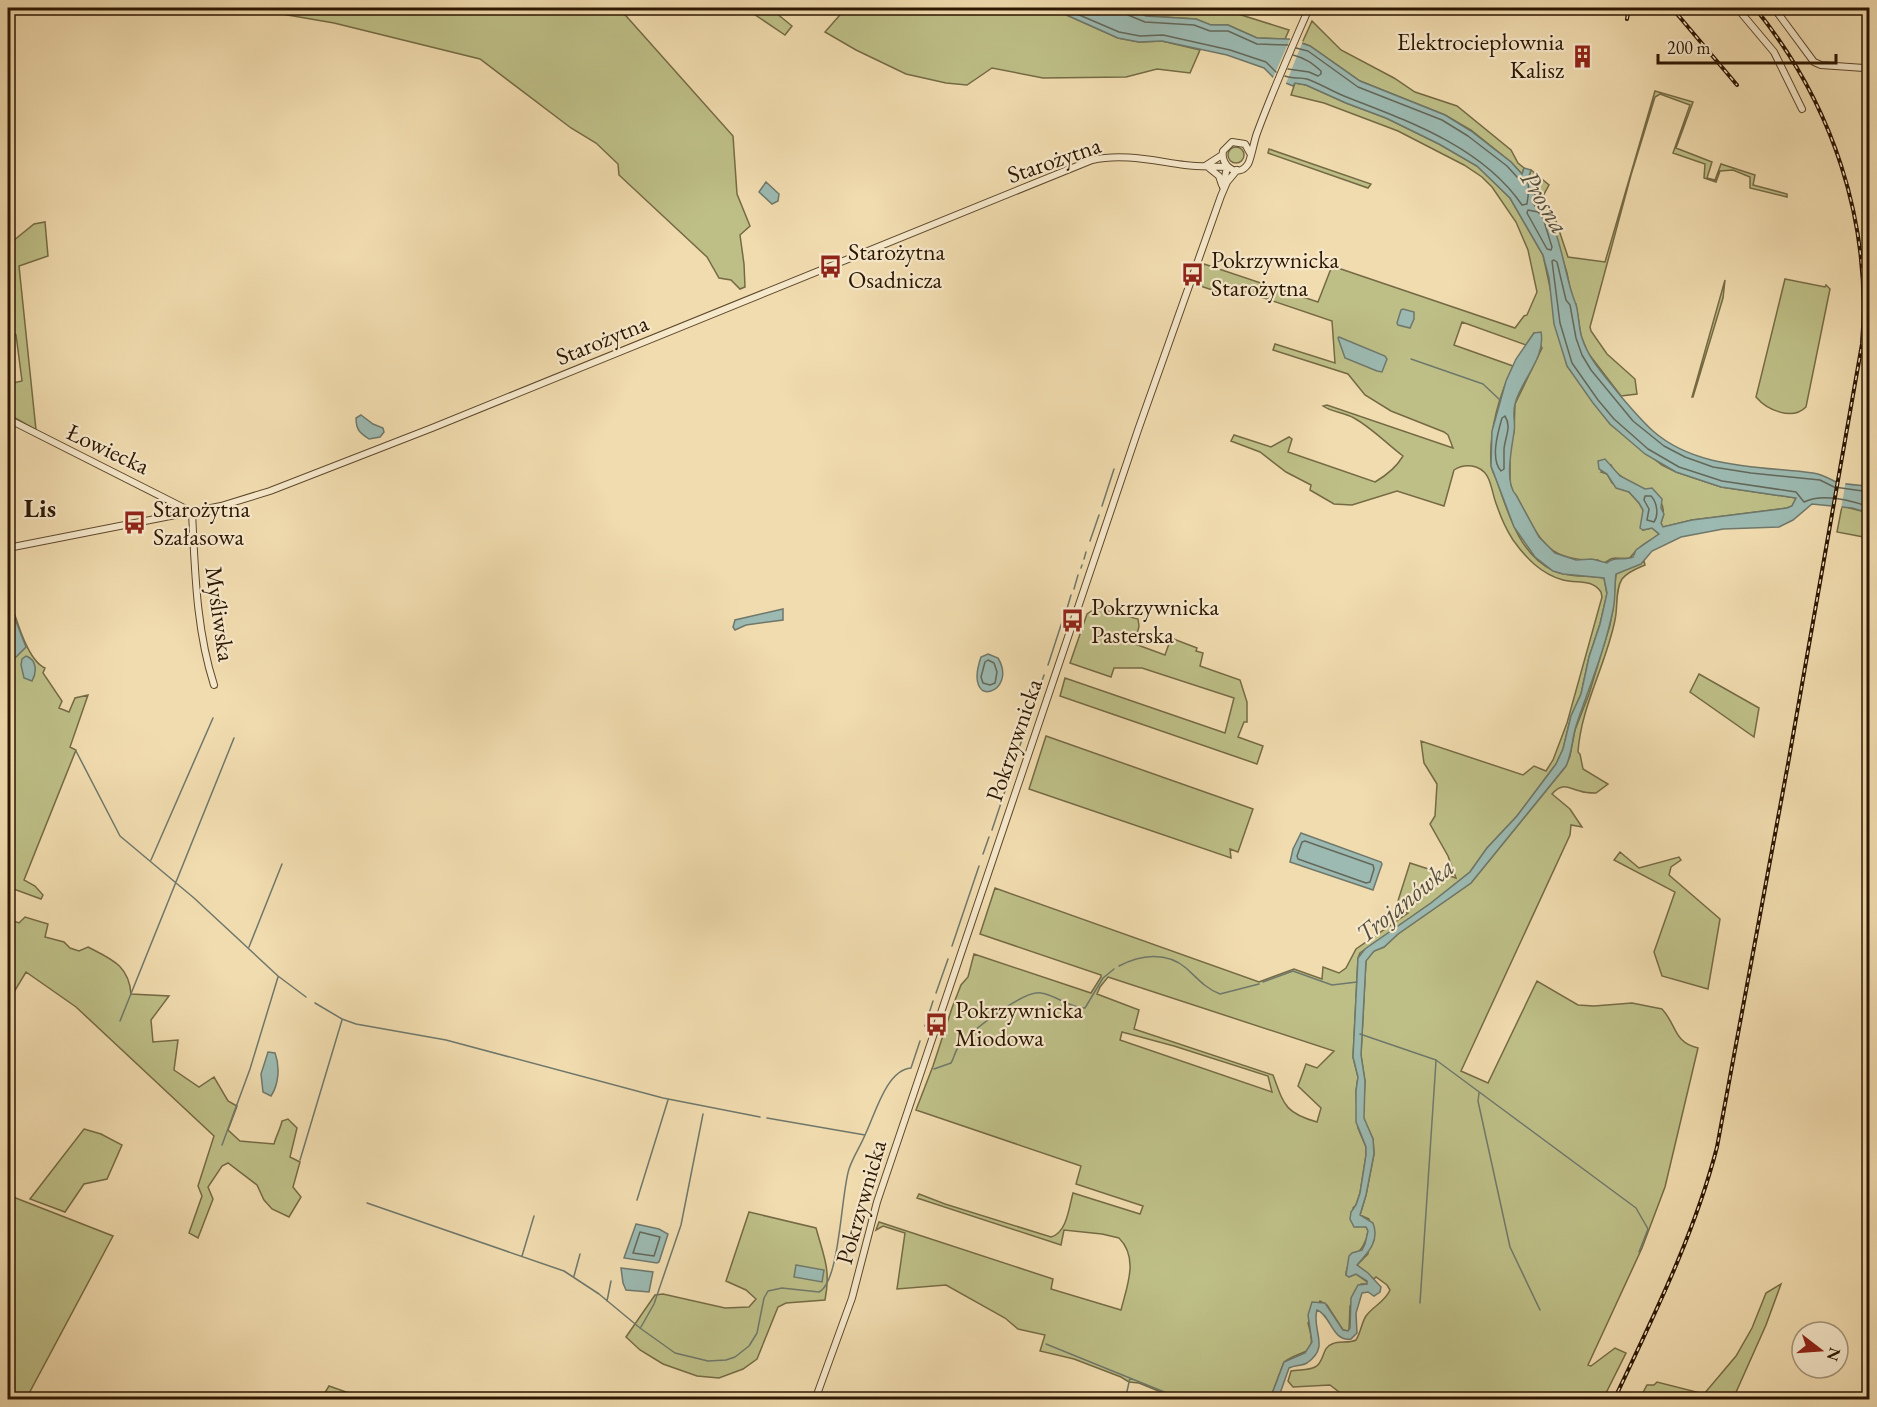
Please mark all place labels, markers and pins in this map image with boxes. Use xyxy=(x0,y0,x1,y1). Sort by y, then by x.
place label: Elektrociepłownia Kalisz xyxy=(1397,26,1564,85)
building icon: Elektrociepłownia Kalisz xyxy=(1569,43,1595,69)
place label: Starożytna Osadnicza xyxy=(848,236,946,295)
place label: Pokrzywnicka Starożytna xyxy=(1211,244,1339,303)
bus stop icon: Starożytna Osadnicza xyxy=(817,253,843,279)
bus stop icon: Pokrzywnicka Starożytna xyxy=(1180,261,1206,287)
place label: Starożytna Szałasowa xyxy=(153,493,251,552)
bus stop icon: Starożytna Szałasowa xyxy=(122,510,148,536)
place label: Pokrzywnicka Pasterska xyxy=(1091,591,1219,650)
bus stop icon: Pokrzywnicka Pasterska xyxy=(1060,608,1086,634)
place label: Pokrzywnicka Miodowa xyxy=(955,994,1083,1053)
bus stop icon: Pokrzywnicka Miodowa xyxy=(924,1011,950,1037)

